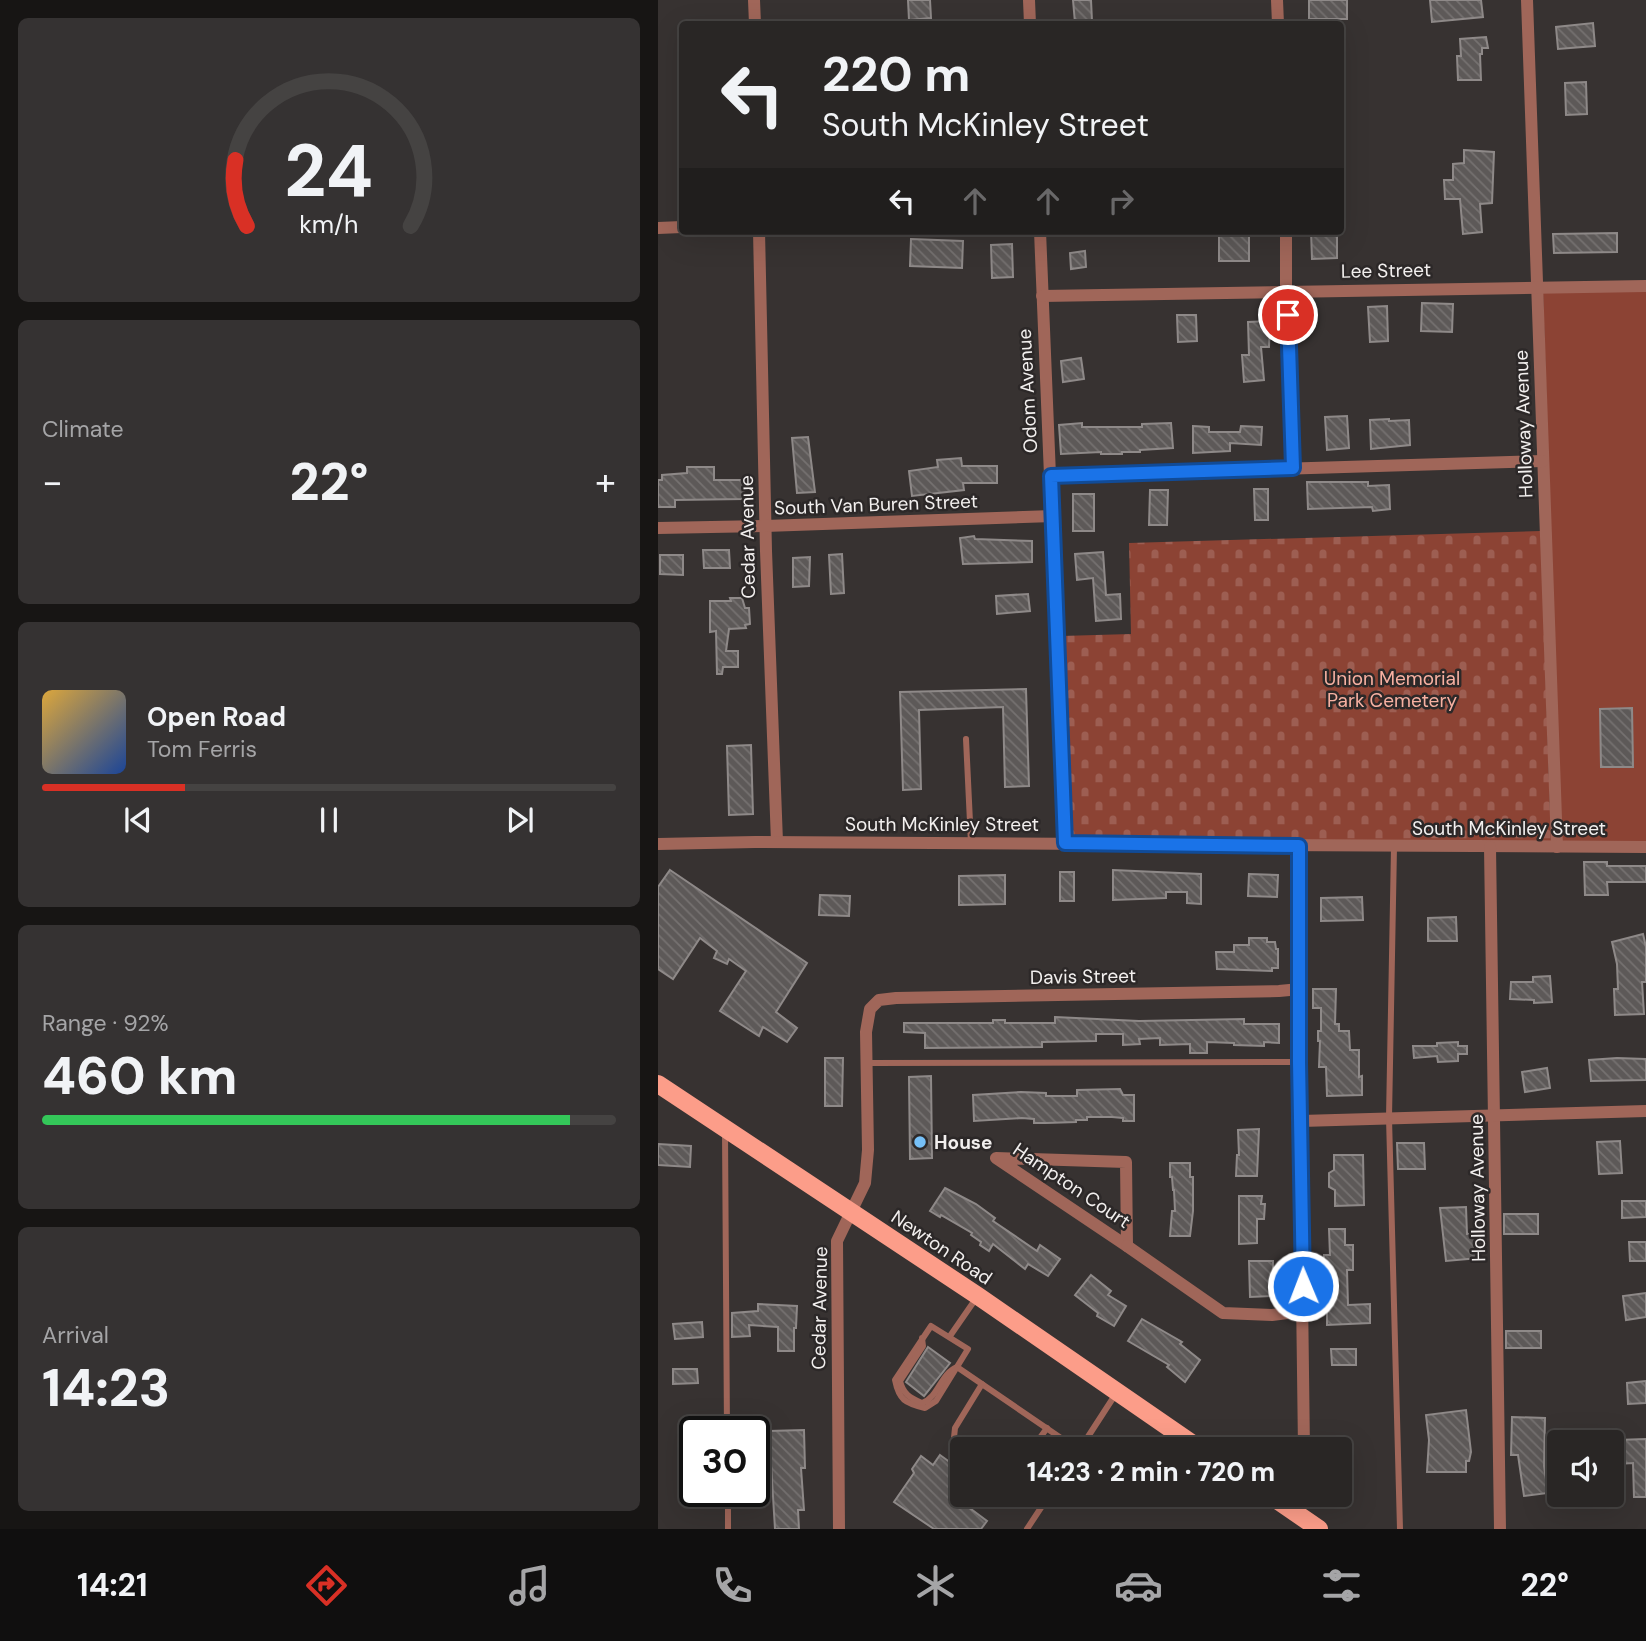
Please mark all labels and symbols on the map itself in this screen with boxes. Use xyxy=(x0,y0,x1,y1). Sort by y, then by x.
street label: Lee Street xyxy=(1341,257,1431,284)
pin xyxy=(1258,285,1318,345)
street label: Odom Avenue xyxy=(1012,328,1043,454)
street label: Holloway Avenue xyxy=(1508,350,1539,498)
street label: Cedar Avenue xyxy=(734,475,761,599)
street label: South Van Buren Street xyxy=(774,488,978,521)
park label: Union Memorial Park Cemetery xyxy=(1324,666,1460,713)
street label: South McKinley Street xyxy=(845,812,1039,837)
street label: South McKinley Street xyxy=(1412,816,1606,841)
street label: Davis Street xyxy=(1030,963,1136,990)
street label: Holloway Avenue xyxy=(1464,1114,1491,1262)
place label: House xyxy=(934,1130,992,1155)
marker: House xyxy=(912,1134,928,1150)
street label: Hampton Court xyxy=(1008,1137,1135,1234)
street label: Newton Road xyxy=(886,1204,997,1290)
street label: Cedar Avenue xyxy=(806,1246,833,1370)
position arrow xyxy=(1266,1249,1340,1323)
speed limit sign: 30 xyxy=(679,1416,770,1507)

